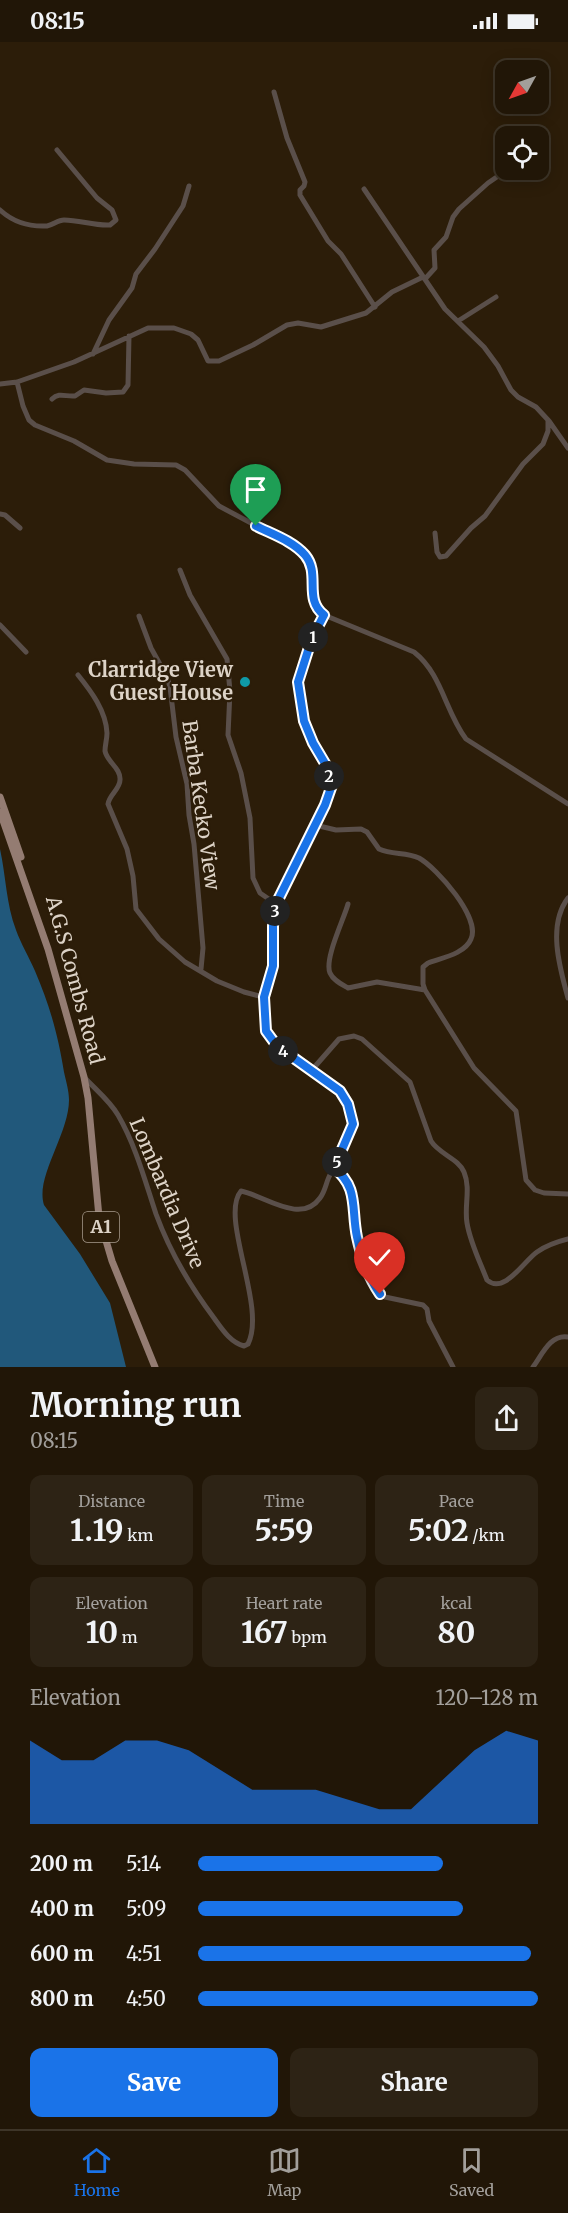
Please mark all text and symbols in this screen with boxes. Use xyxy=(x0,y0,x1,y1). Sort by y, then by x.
text: 08:15 xyxy=(30,7,85,35)
north arrow xyxy=(495,60,549,114)
map controls xyxy=(495,60,549,180)
button: locate xyxy=(495,126,549,180)
pin xyxy=(230,464,281,526)
icon: arrive xyxy=(239,473,272,506)
pin: 1 xyxy=(298,622,328,652)
text: 1 xyxy=(309,627,317,647)
place label: Clarridge View Guest House xyxy=(88,657,234,705)
marker: Clarridge View Guest House xyxy=(238,675,252,689)
street label: Barba Kecko View xyxy=(177,718,226,893)
pin: 2 xyxy=(314,761,344,791)
text: 2 xyxy=(324,766,334,786)
street label: A.G.S Combs Road xyxy=(41,892,110,1067)
pin: 3 xyxy=(260,896,290,926)
text: 3 xyxy=(270,901,280,921)
pin: 4 xyxy=(268,1036,298,1066)
text: 4 xyxy=(278,1041,288,1061)
street label: Lombardia Drive xyxy=(124,1114,210,1272)
pin: 5 xyxy=(322,1147,352,1177)
text: 5 xyxy=(332,1152,342,1172)
road number: A1 xyxy=(83,1212,119,1242)
pin xyxy=(354,1232,405,1294)
icon: check xyxy=(363,1241,396,1274)
text: Morning run xyxy=(30,1385,241,1426)
button: share xyxy=(475,1387,538,1450)
text: 08:15 xyxy=(30,1428,78,1453)
text: Distance xyxy=(78,1491,145,1511)
text: Time xyxy=(264,1491,304,1511)
text: Pace xyxy=(439,1491,474,1511)
text: 1.19 xyxy=(70,1511,123,1549)
text: 5:59 xyxy=(255,1511,313,1549)
text: 5:02 xyxy=(408,1511,469,1549)
text: km xyxy=(123,1525,153,1545)
text: /km xyxy=(469,1525,505,1545)
text: Elevation xyxy=(75,1593,148,1613)
text: Heart rate xyxy=(246,1593,322,1613)
text: kcal xyxy=(441,1593,472,1613)
text: 10 xyxy=(86,1613,118,1651)
text: 167 xyxy=(241,1613,288,1651)
text: 80 xyxy=(437,1613,475,1651)
text: m xyxy=(118,1627,138,1647)
text: bpm xyxy=(288,1627,327,1647)
text: Elevation xyxy=(30,1685,121,1710)
text: 120–128 m xyxy=(436,1685,538,1710)
text: 200 m xyxy=(30,1851,93,1876)
text: 5:14 xyxy=(126,1851,161,1876)
text: 400 m xyxy=(30,1896,94,1921)
text: 5:09 xyxy=(126,1896,166,1921)
text: 600 m xyxy=(30,1941,94,1966)
text: 4:51 xyxy=(126,1941,161,1966)
text: 800 m xyxy=(30,1986,94,2011)
text: 4:50 xyxy=(126,1986,166,2011)
button: Save xyxy=(30,2048,278,2117)
button: Share xyxy=(290,2048,538,2117)
tab: Home xyxy=(74,2144,120,2200)
tab: Map xyxy=(267,2144,301,2200)
tab: Saved xyxy=(449,2144,494,2200)

